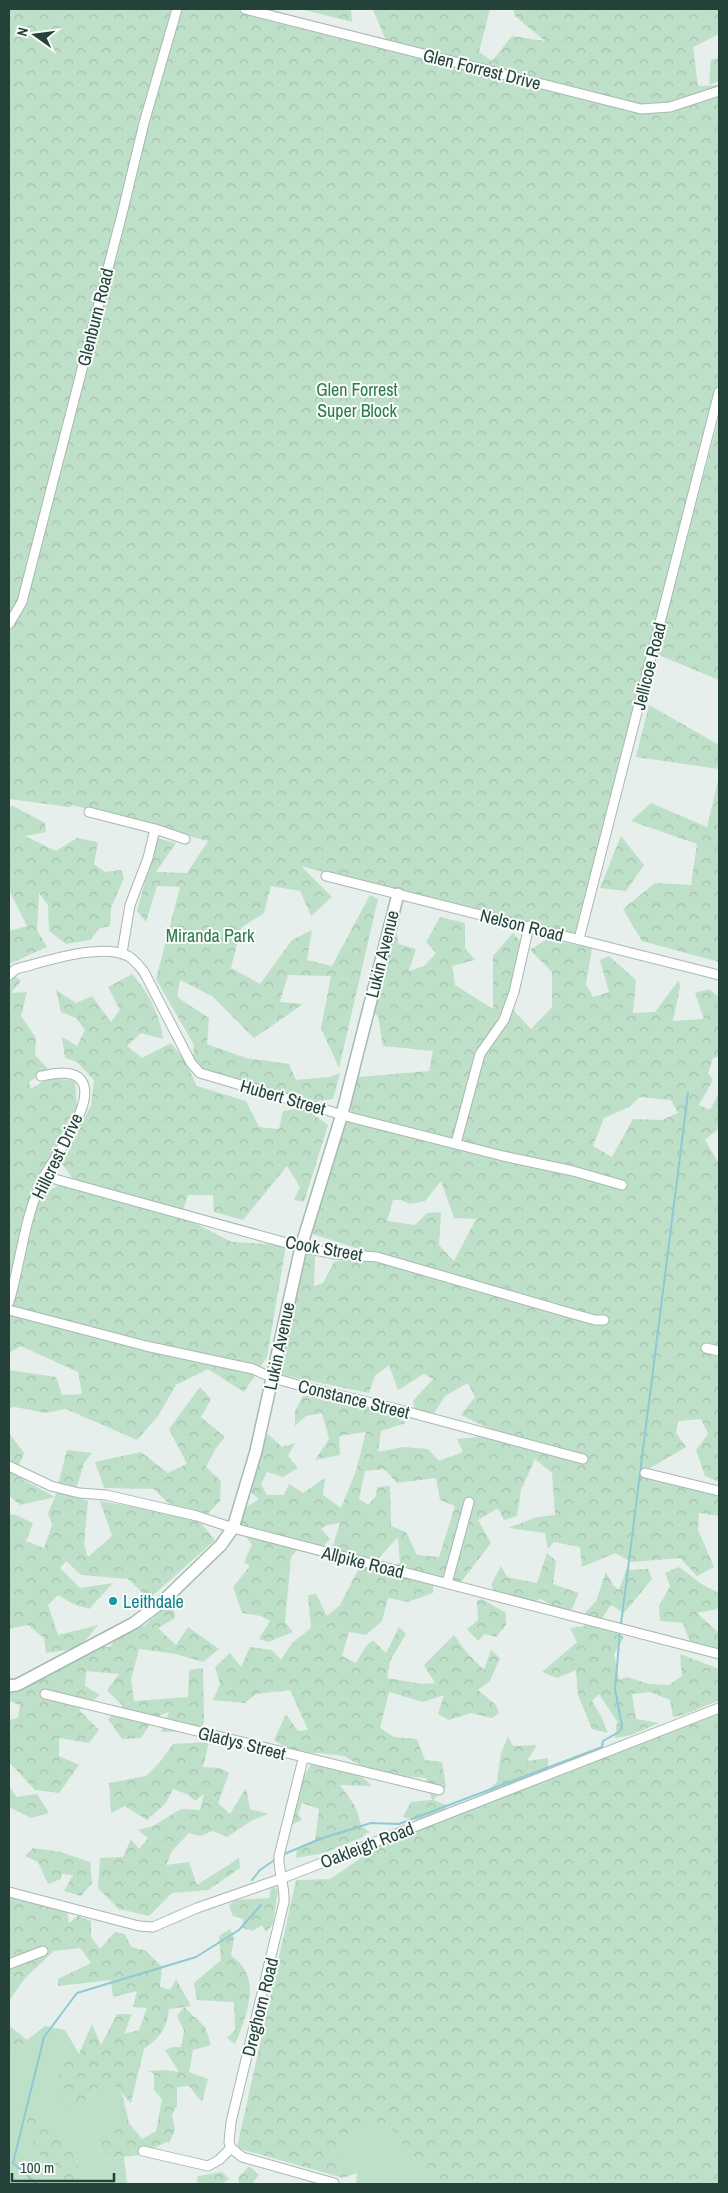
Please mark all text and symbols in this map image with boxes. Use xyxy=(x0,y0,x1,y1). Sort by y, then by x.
north arrow xyxy=(10,10,60,60)
text: N xyxy=(13,26,32,38)
street label: Glen Forrest Drive xyxy=(420,42,544,96)
street label: Glenburn Road xyxy=(71,265,119,369)
park label: Glen Forrest Super Block xyxy=(316,377,398,423)
street label: Jellicoe Road xyxy=(626,620,672,712)
street label: Nelson Road xyxy=(478,903,566,947)
street label: Lukin Avenue xyxy=(359,908,405,1000)
park label: Miranda Park xyxy=(166,923,255,948)
street label: Hubert Street xyxy=(237,1073,329,1121)
street label: Hillcrest Drive xyxy=(25,1109,89,1203)
street label: Cook Street xyxy=(283,1229,365,1267)
street label: Lukin Avenue xyxy=(257,1300,301,1392)
street label: Constance Street xyxy=(296,1373,412,1425)
street label: Allpike Road xyxy=(318,1540,407,1584)
place label: Leithdale xyxy=(123,1589,184,1614)
marker: Leithdale xyxy=(107,1595,119,1607)
street label: Gladys Street xyxy=(196,1720,288,1766)
street label: Oakleigh Road xyxy=(317,1816,417,1874)
street label: Dreghorn Road xyxy=(236,1955,284,2059)
scale bar xyxy=(12,2150,115,2182)
text: 100 m xyxy=(20,2157,54,2178)

